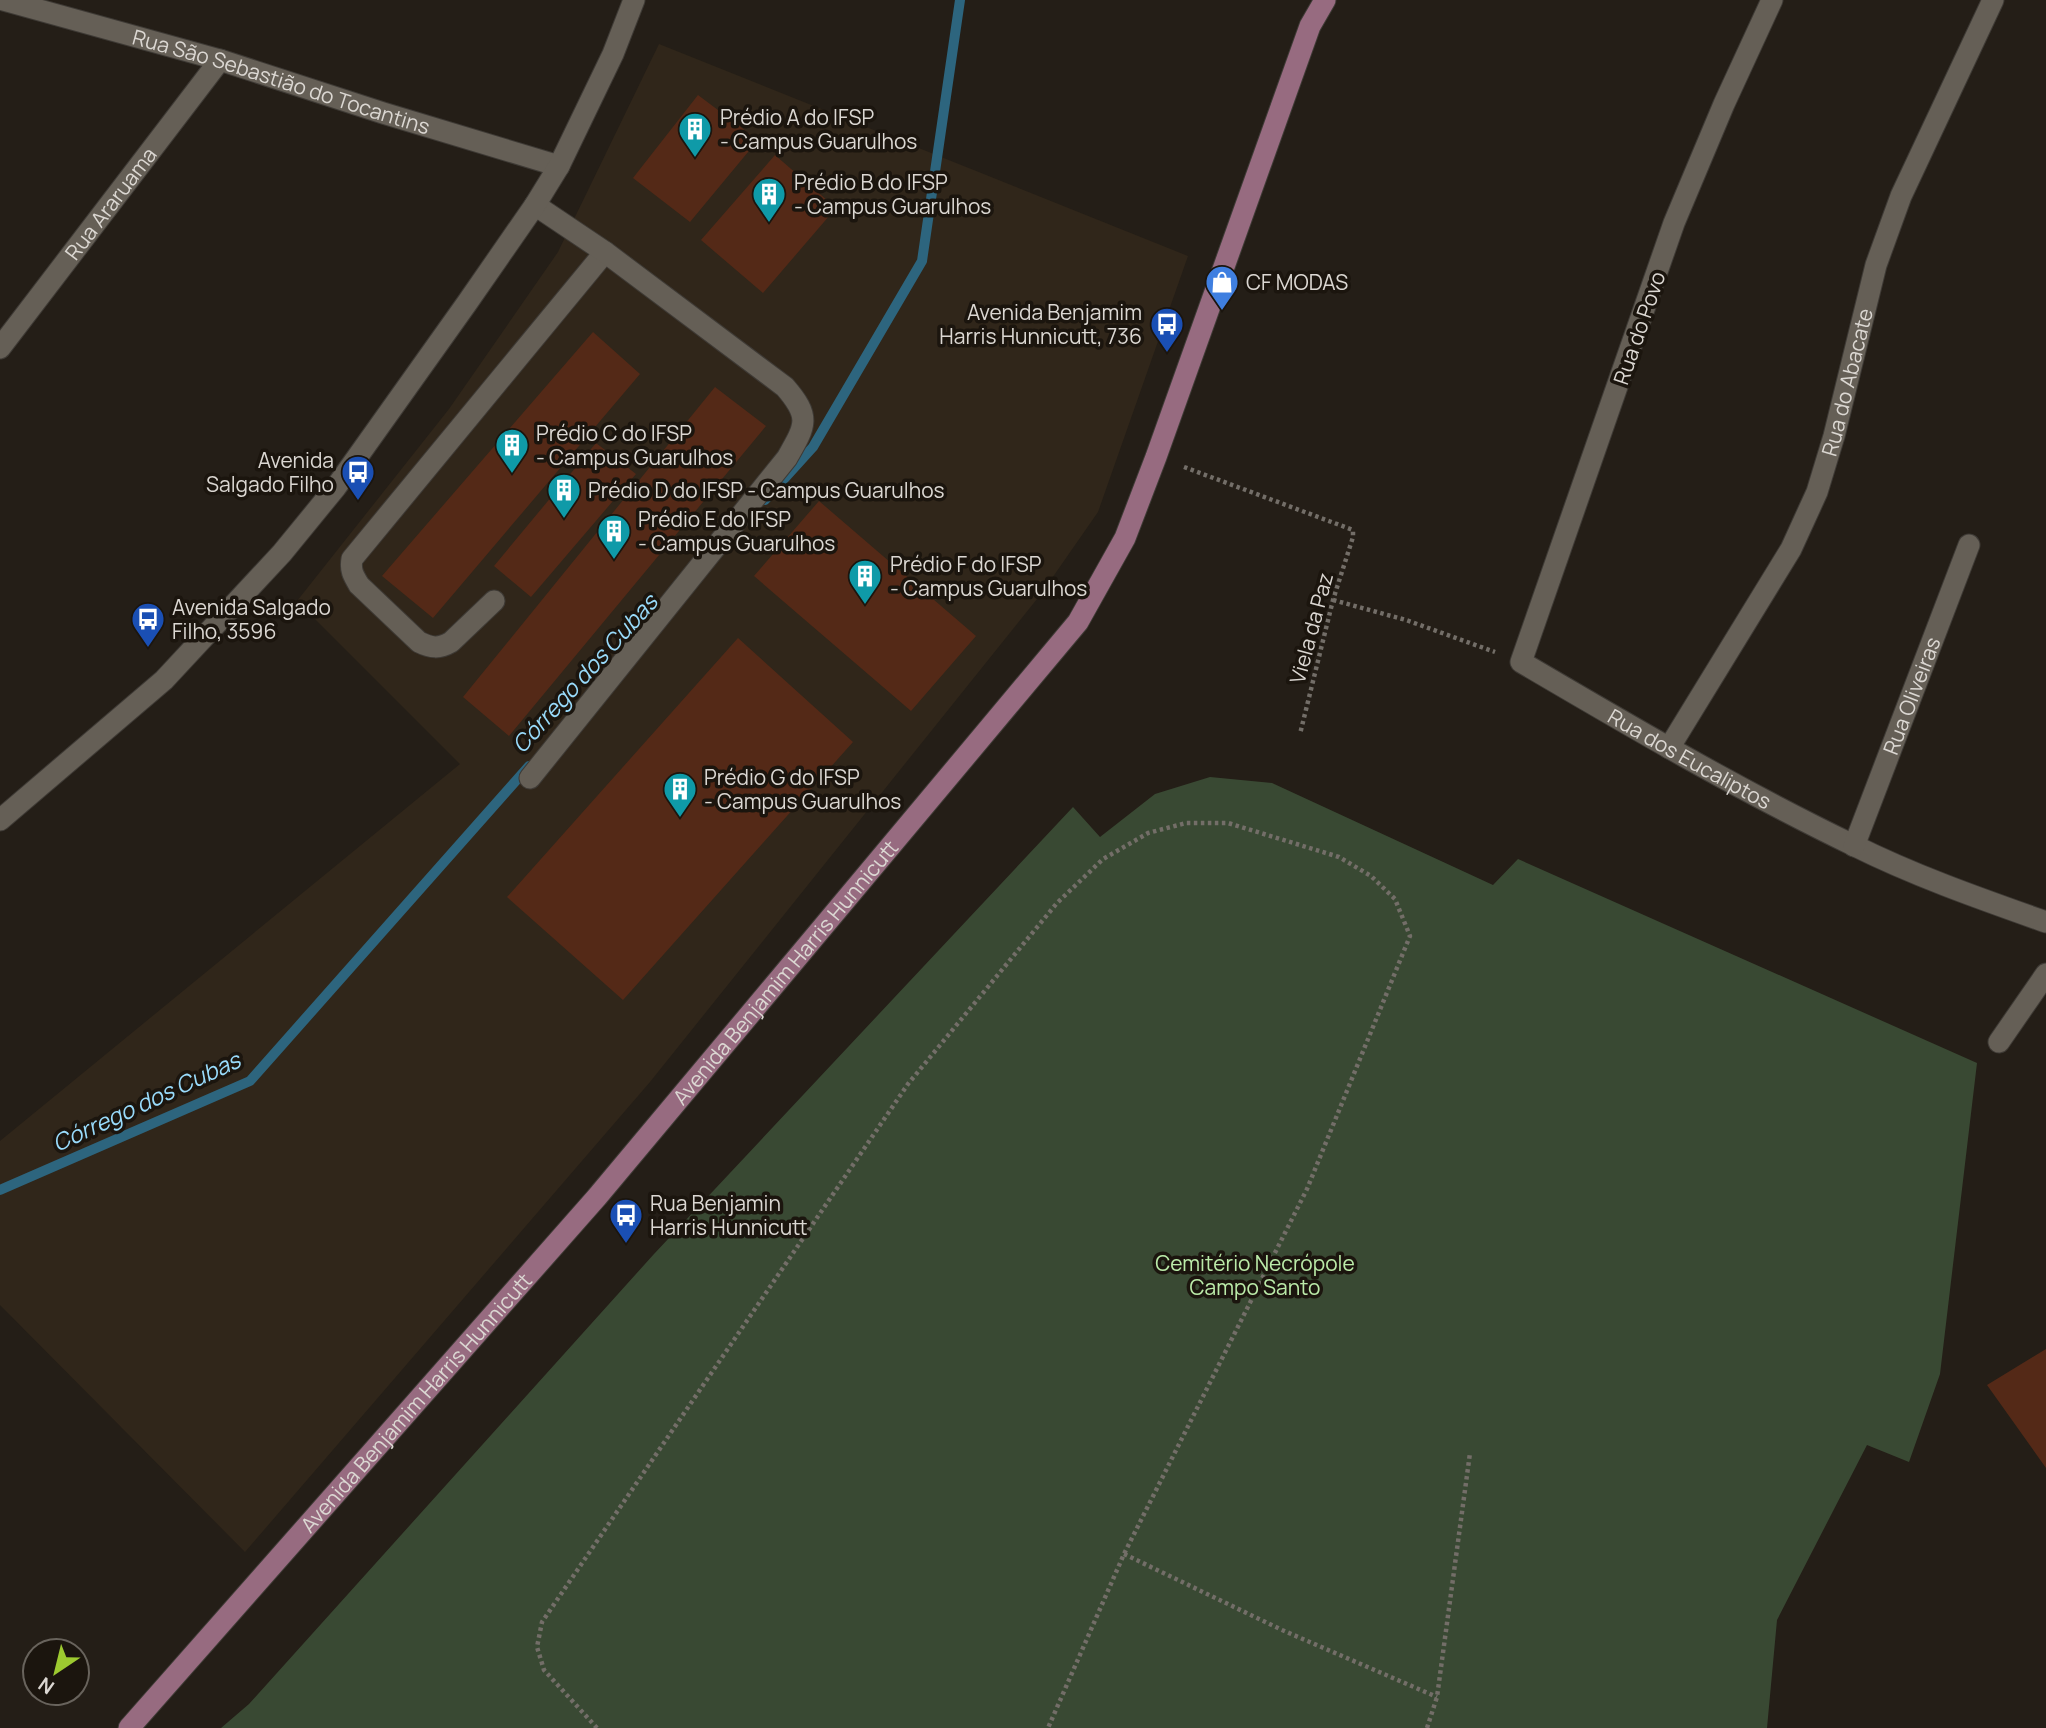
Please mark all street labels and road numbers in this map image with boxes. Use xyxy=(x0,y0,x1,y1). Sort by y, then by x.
street label: Rua São Sebastião do Tocantins xyxy=(129,23,433,140)
street label: Rua Araruama xyxy=(58,141,163,265)
street label: Rua do Povo xyxy=(1607,268,1671,388)
street label: Rua do Abacate xyxy=(1815,305,1879,460)
street label: Viela da Paz xyxy=(1283,570,1339,686)
street label: Rua Oliveiras xyxy=(1876,633,1947,758)
street label: Rua dos Eucaliptos xyxy=(1603,702,1776,815)
street label: Avenida Benjamim Harris Hunnicutt xyxy=(666,834,904,1110)
street label: Avenida Benjamim Harris Hunnicutt xyxy=(294,1267,538,1538)

